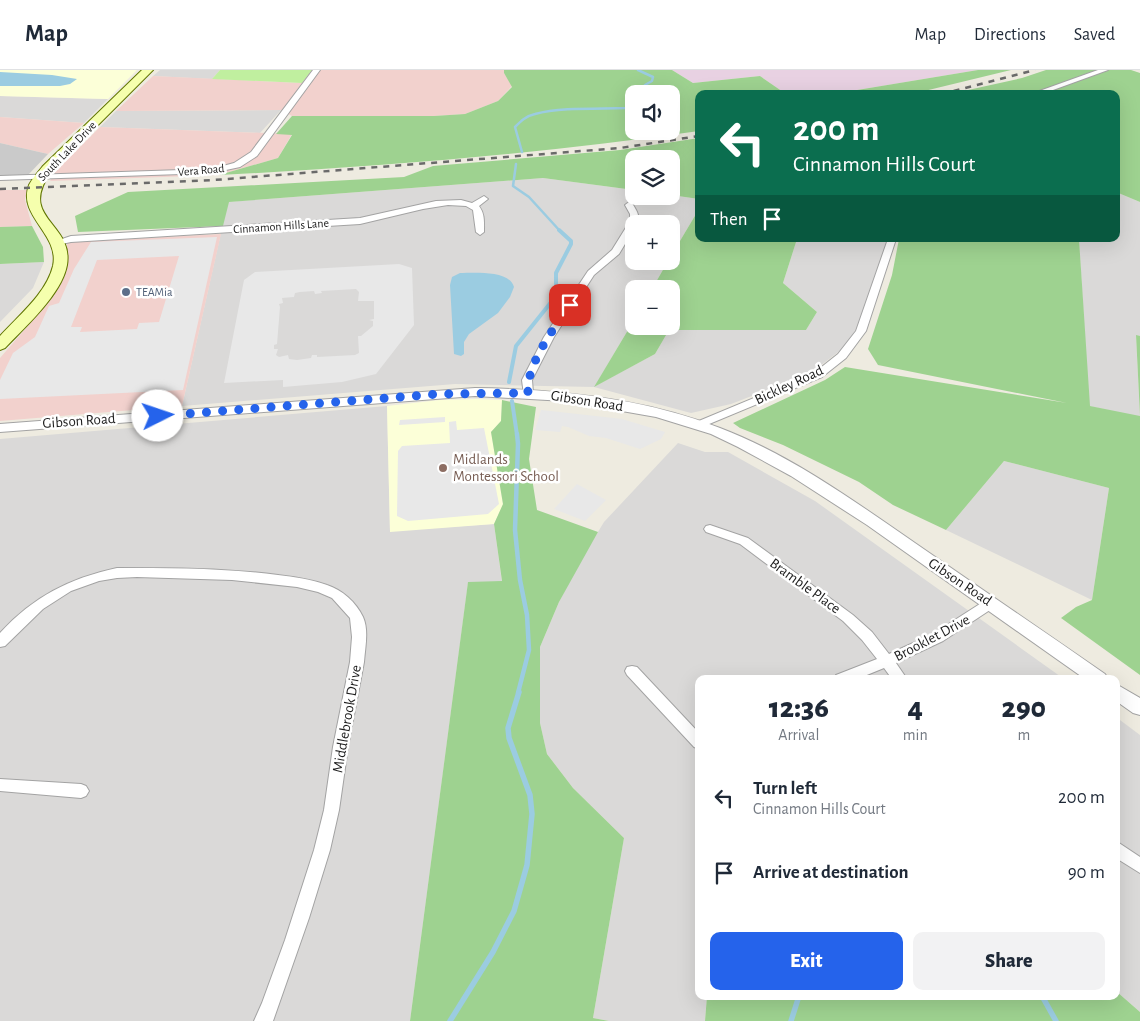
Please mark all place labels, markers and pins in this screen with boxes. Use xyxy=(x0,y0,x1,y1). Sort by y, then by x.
pin xyxy=(549,284,591,326)
marker: TEAMia xyxy=(120,286,132,298)
place label: TEAMia xyxy=(136,286,173,298)
place label: Midlands Montessori School xyxy=(453,452,559,484)
marker: Midlands Montessori School xyxy=(437,462,449,474)

